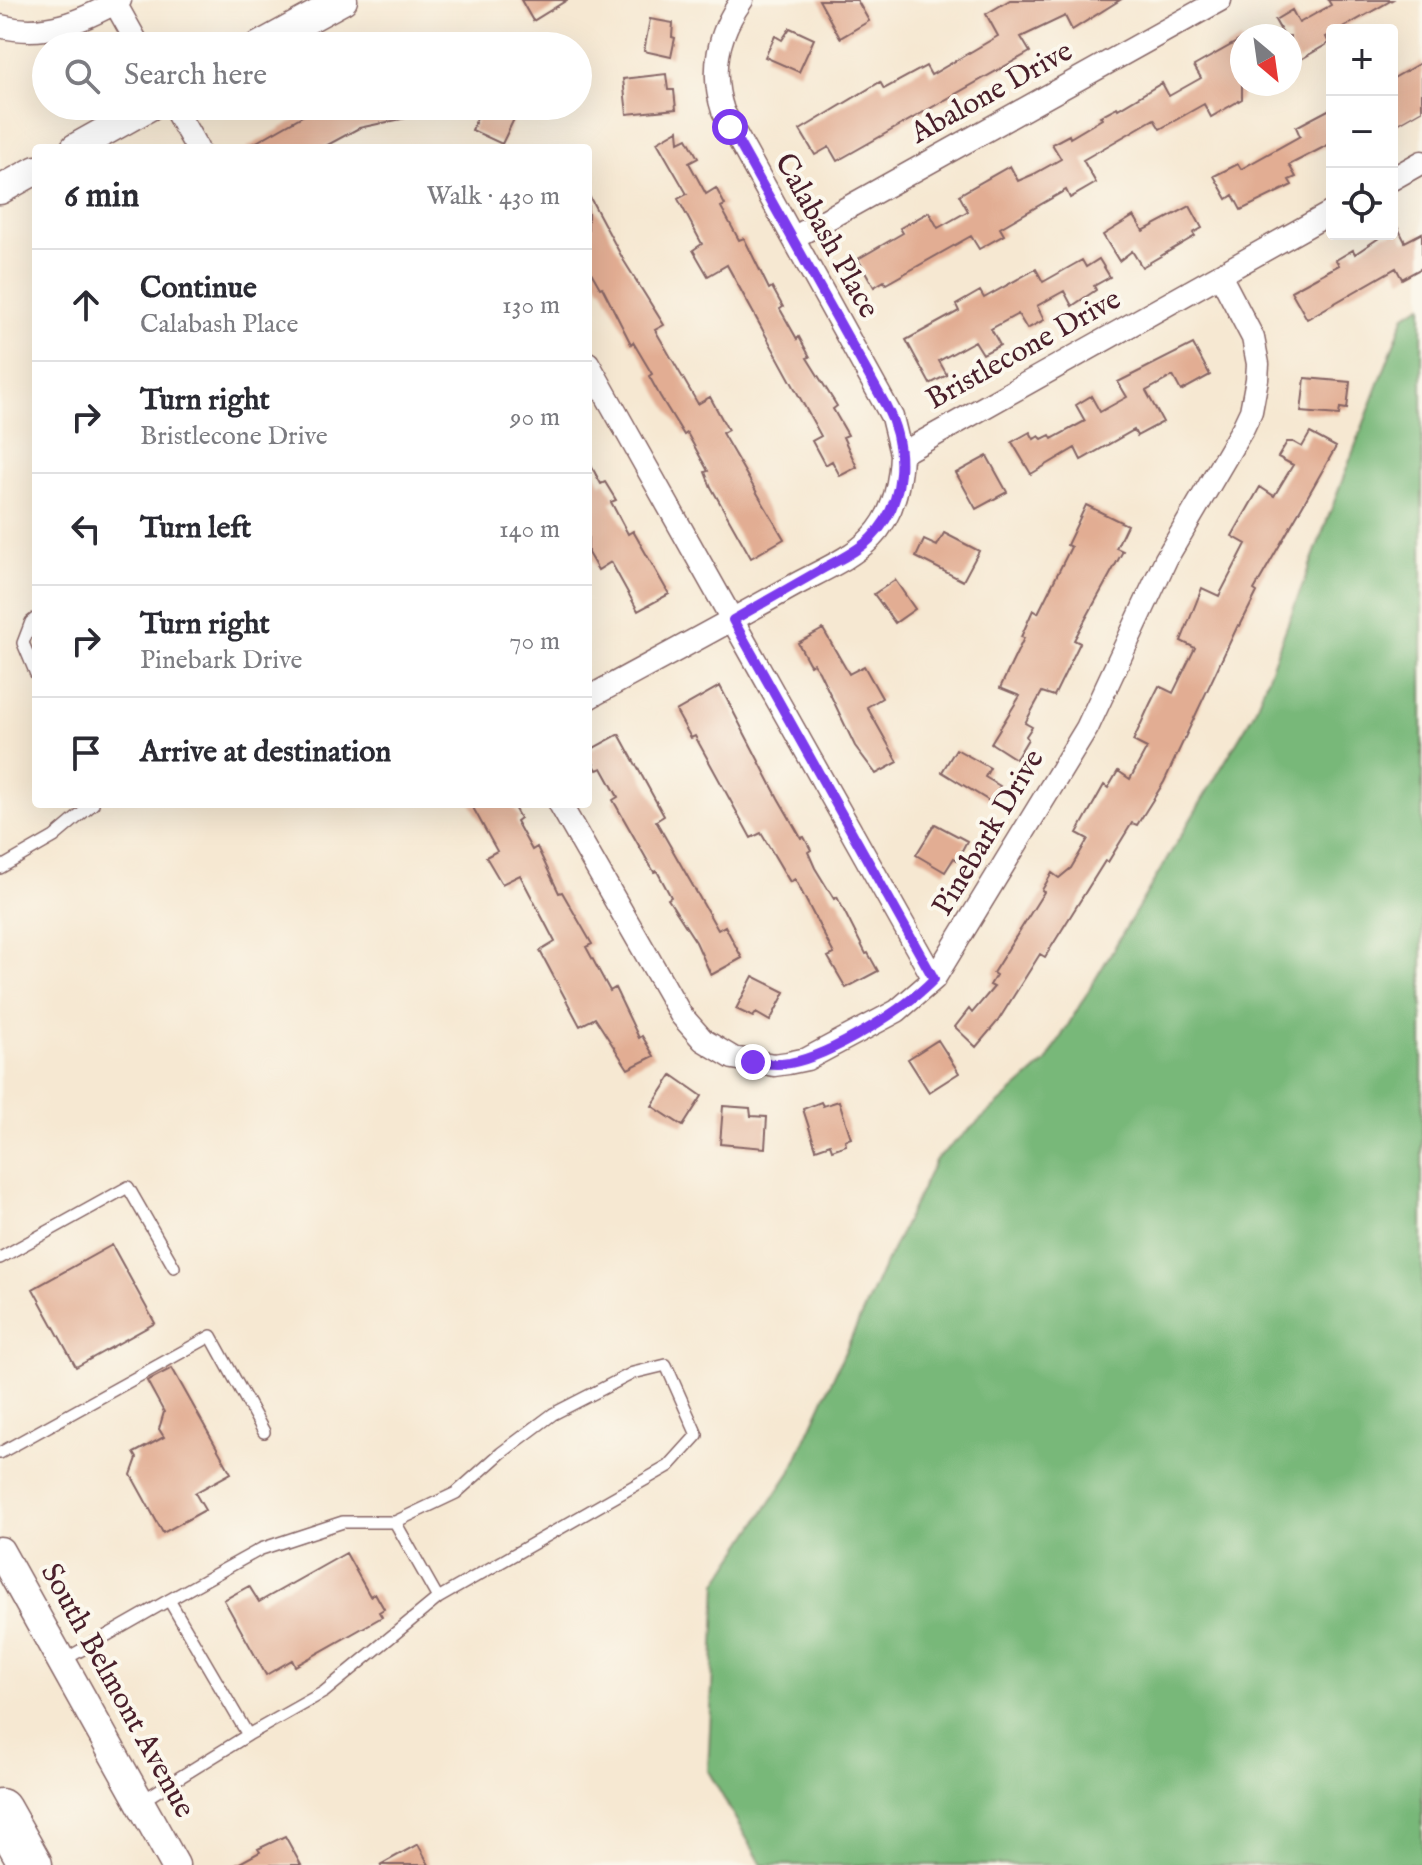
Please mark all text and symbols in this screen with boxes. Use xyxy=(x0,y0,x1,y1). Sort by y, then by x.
north arrow xyxy=(1230,24,1302,96)
map controls xyxy=(1326,24,1398,240)
button: + xyxy=(1326,24,1398,96)
search box xyxy=(32,32,592,120)
street label: Abalone Drive xyxy=(903,33,1080,154)
icon: search xyxy=(60,54,104,98)
text: Search here xyxy=(124,57,267,95)
button: − xyxy=(1326,96,1398,168)
route start xyxy=(712,109,748,145)
street label: Calabash Place xyxy=(765,147,887,325)
button: locate xyxy=(1326,168,1398,240)
text: 6 min xyxy=(64,175,139,218)
text: Walk · 430 m xyxy=(426,180,560,213)
text: Continue xyxy=(140,270,257,308)
street label: Bristlecone Drive xyxy=(920,281,1128,419)
icon: ahead xyxy=(64,283,108,327)
text: 130 m xyxy=(502,289,560,322)
text: Calabash Place xyxy=(140,308,298,341)
text: Turn right xyxy=(140,382,270,420)
icon: right xyxy=(64,395,108,439)
text: 90 m xyxy=(510,401,560,434)
text: Bristlecone Drive xyxy=(140,420,328,453)
icon: left xyxy=(64,507,108,551)
text: Turn left xyxy=(140,510,251,548)
text: 140 m xyxy=(499,513,560,546)
text: Turn right xyxy=(140,606,270,644)
icon: right xyxy=(64,619,108,663)
text: 70 m xyxy=(509,625,560,658)
text: Pinebark Drive xyxy=(140,644,303,677)
icon: arrive xyxy=(64,731,108,775)
text: Arrive at destination xyxy=(140,734,391,772)
street label: Pinebark Drive xyxy=(924,743,1054,923)
route end xyxy=(735,1044,771,1080)
street label: South Belmont Avenue xyxy=(31,1557,203,1825)

